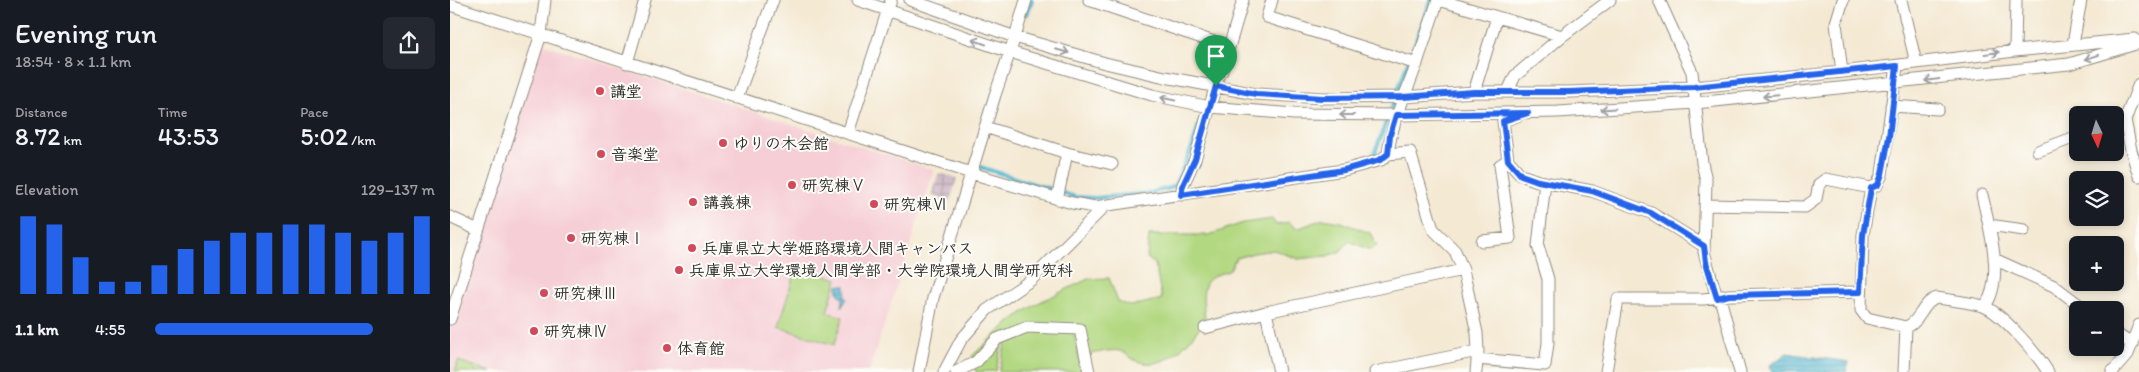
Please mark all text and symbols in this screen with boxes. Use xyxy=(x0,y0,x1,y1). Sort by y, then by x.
text: Evening run xyxy=(15,16,157,50)
button: share xyxy=(383,17,435,69)
pin xyxy=(1195,35,1237,86)
one-way arrow xyxy=(971,36,987,46)
icon: arrive xyxy=(1202,42,1230,70)
one-way arrow xyxy=(1054,46,1070,56)
one-way arrow xyxy=(1984,48,2000,58)
text: 18:54 · 8 × 1.1 km xyxy=(15,52,132,71)
one-way arrow xyxy=(2085,52,2101,62)
one-way arrow xyxy=(1924,75,1940,85)
place label: 講堂 xyxy=(610,82,642,101)
marker: 講堂 xyxy=(594,85,606,97)
one-way arrow xyxy=(1762,91,1778,101)
one-way arrow xyxy=(1160,93,1176,103)
text: Distance xyxy=(15,104,67,121)
text: Time xyxy=(158,104,188,121)
text: Pace xyxy=(300,104,328,121)
one-way arrow xyxy=(1601,104,1617,114)
north arrow xyxy=(2069,106,2124,161)
map controls xyxy=(2069,106,2124,356)
one-way arrow xyxy=(1339,110,1356,120)
text: 8.72 xyxy=(15,121,60,151)
text: 43:53 xyxy=(158,121,219,151)
text: 5:02 xyxy=(300,121,348,151)
text: km xyxy=(60,132,82,149)
text: /km xyxy=(348,132,376,149)
place label: ゆりの木会館 xyxy=(733,134,829,153)
marker: ゆりの木会館 xyxy=(717,137,729,149)
place label: 音楽堂 xyxy=(611,145,659,164)
marker: 音楽堂 xyxy=(595,148,607,160)
button: layers xyxy=(2069,171,2124,226)
place label: 研究棟Ⅴ xyxy=(802,176,866,195)
marker: 研究棟Ⅴ xyxy=(786,179,798,191)
text: Elevation xyxy=(15,180,79,199)
text: 129–137 m xyxy=(361,180,435,199)
place label: 講義棟 xyxy=(703,193,752,212)
place label: 研究棟Ⅵ xyxy=(884,195,948,214)
marker: 講義棟 xyxy=(687,196,699,208)
marker: 研究棟Ⅵ xyxy=(868,198,880,210)
place label: 研究棟Ⅰ xyxy=(581,229,645,248)
marker: 研究棟Ⅰ xyxy=(565,232,577,244)
button: + xyxy=(2069,236,2124,291)
place label: 兵庫県立大学姫路環境人間キャンパス xyxy=(702,239,973,258)
marker: 兵庫県立大学姫路環境人間キャンパス xyxy=(686,242,698,254)
place label: 兵庫県立大学環境人間学部・大学院環境人間学研究科 xyxy=(689,261,1073,280)
marker: 兵庫県立大学環境人間学部・大学院環境人間学研究科 xyxy=(673,264,685,276)
place label: 研究棟Ⅲ xyxy=(554,284,618,303)
marker: 研究棟Ⅲ xyxy=(538,287,550,299)
button: − xyxy=(2069,301,2124,356)
text: 1.1 km xyxy=(15,320,59,339)
text: 4:55 xyxy=(95,320,125,339)
place label: 研究棟Ⅳ xyxy=(544,322,608,341)
marker: 研究棟Ⅳ xyxy=(528,325,540,337)
place label: 体育館 xyxy=(677,339,725,358)
marker: 体育館 xyxy=(661,342,673,354)

